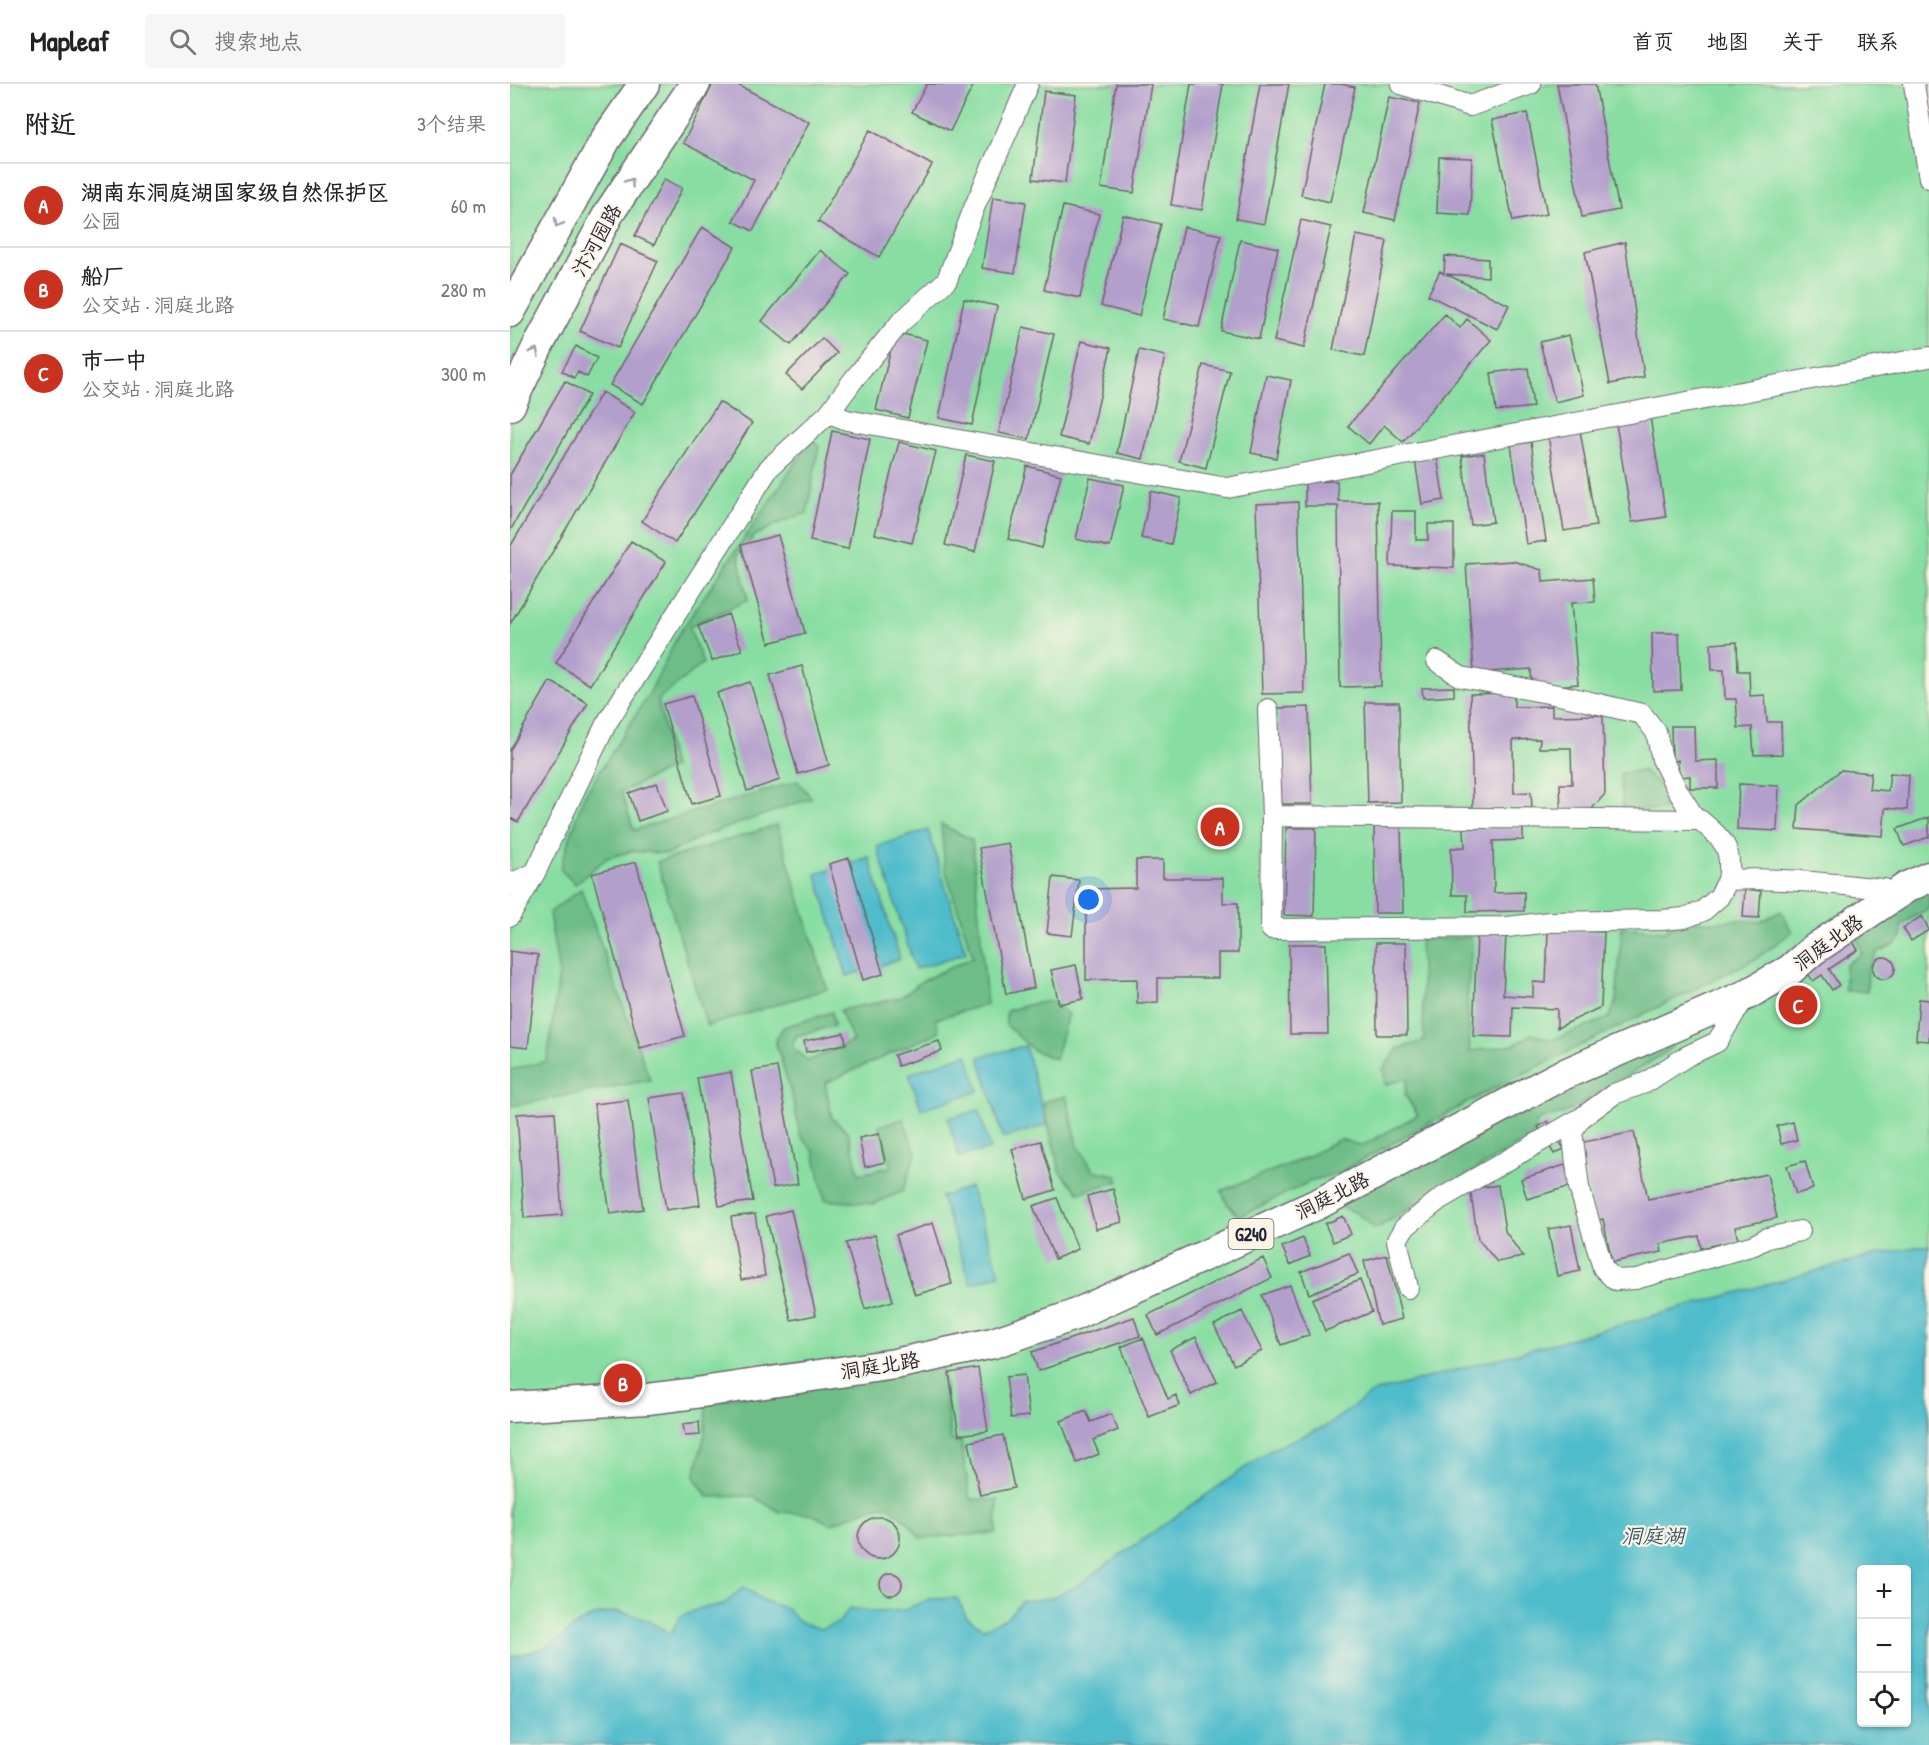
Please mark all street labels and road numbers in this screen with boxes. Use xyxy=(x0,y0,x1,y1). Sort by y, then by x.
street label: 汴河园路 xyxy=(565,198,628,282)
street label: 洞庭北路 xyxy=(1788,907,1869,976)
street label: 洞庭北路 xyxy=(1290,1164,1375,1225)
road number: G240 xyxy=(1228,1219,1274,1249)
street label: 洞庭北路 xyxy=(838,1345,923,1385)

